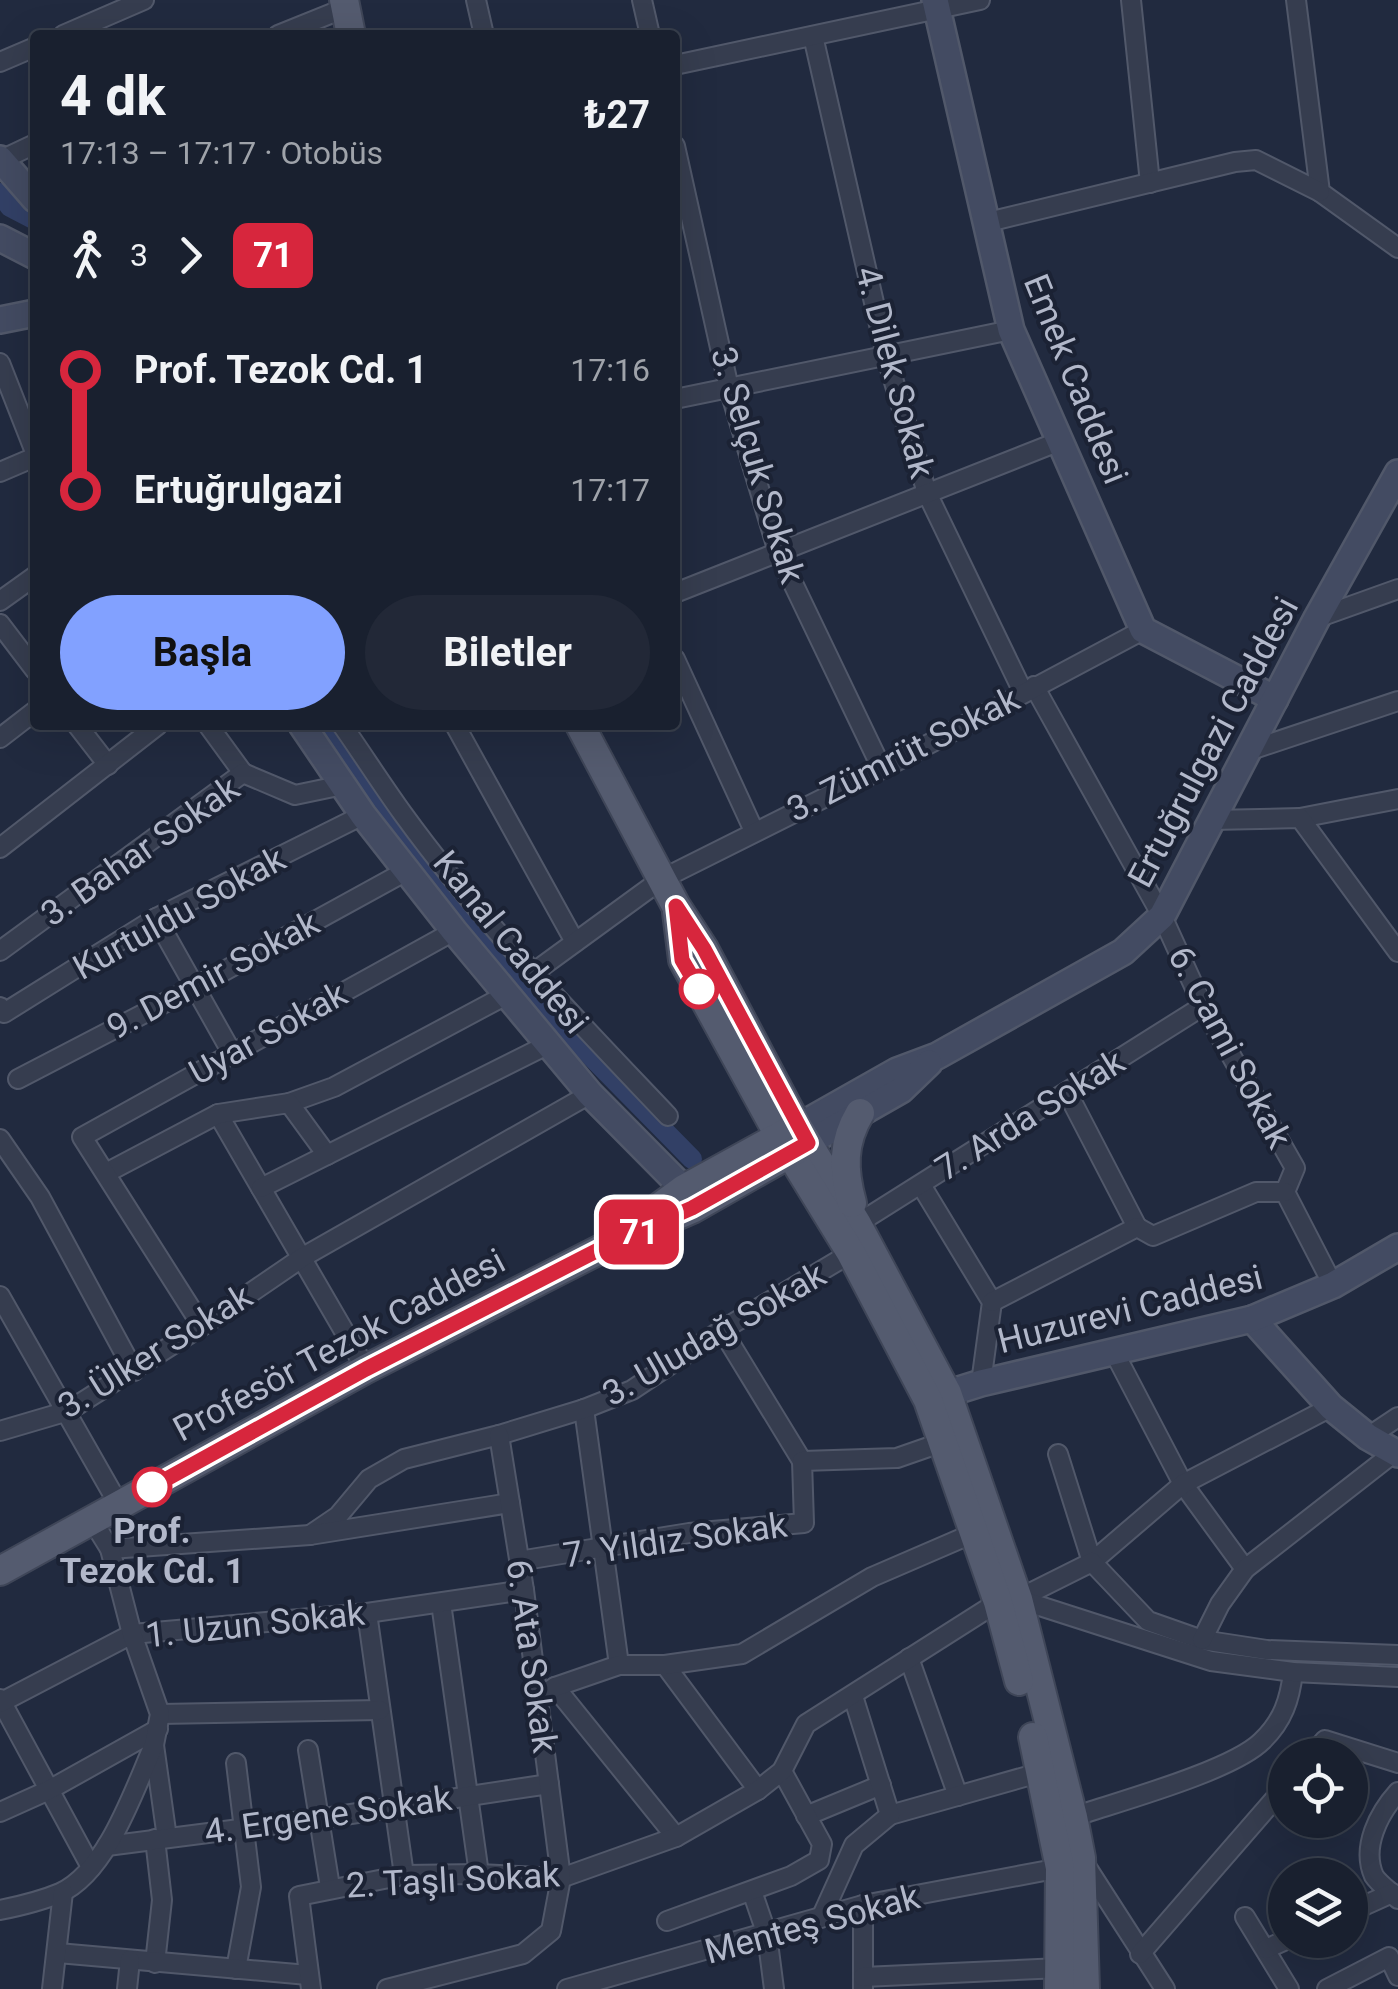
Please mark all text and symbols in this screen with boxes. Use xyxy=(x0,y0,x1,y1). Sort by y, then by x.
text: 4 dk xyxy=(60,64,166,128)
text: ₺27 xyxy=(584,93,650,137)
text: 17:13 – 17:17 · Otobüs xyxy=(60,134,383,172)
icon: walk xyxy=(60,228,115,283)
icon: forward xyxy=(163,228,218,283)
text: 71 xyxy=(253,235,293,276)
text: 3 xyxy=(130,236,148,274)
street label: 4. Dilek Sokak xyxy=(847,262,943,483)
street label: Emek Caddesi xyxy=(1015,269,1136,490)
street label: 3. Selçuk Sokak xyxy=(702,342,813,588)
text: Prof. Tezok Cd. 1 xyxy=(134,348,427,392)
text: 17:16 xyxy=(570,351,650,389)
text: Ertuğrulgazi xyxy=(134,468,343,512)
text: 17:17 xyxy=(570,471,650,509)
street label: Ertuğrulgazi Caddesi xyxy=(1120,590,1307,894)
button: Başla xyxy=(60,595,345,710)
button: Biletler xyxy=(365,595,650,710)
street label: 3. Zümrüt Sokak xyxy=(780,678,1026,831)
street label: 3. Bahar Sokak xyxy=(33,768,247,935)
street label: Kurtuldu Sokak xyxy=(66,838,293,989)
street label: Kanal Caddesi xyxy=(425,843,597,1042)
street label: 9. Demir Sokak xyxy=(100,902,326,1048)
street label: 6. Cami Sokak xyxy=(1159,939,1300,1155)
unlabelled marker xyxy=(680,970,718,1008)
street label: Uyar Sokak xyxy=(182,973,354,1094)
street label: 7. Arda Sokak xyxy=(928,1041,1132,1190)
line badge: 71 xyxy=(594,1200,684,1264)
text: 71 xyxy=(619,1212,659,1253)
street label: Profesör Tezok Caddesi xyxy=(167,1241,512,1450)
street label: 3. Uludağ Sokak xyxy=(596,1254,833,1415)
street label: Huzurevi Caddesi xyxy=(994,1257,1267,1362)
street label: 3. Ülker Sokak xyxy=(51,1275,260,1427)
marker: Prof. Tezok Cd. 1 xyxy=(133,1468,171,1506)
street label: 7. Yıldız Sokak xyxy=(561,1504,790,1576)
place label: Prof. Tezok Cd. 1 xyxy=(59,1511,245,1592)
street label: 6. Ata Sokak xyxy=(498,1557,565,1756)
street label: 1. Uzun Sokak xyxy=(143,1593,367,1656)
map controls xyxy=(1268,1738,1368,1958)
button: locate xyxy=(1268,1738,1368,1838)
street label: 4. Ergene Sokak xyxy=(202,1778,454,1853)
street label: 2. Taşlı Sokak xyxy=(345,1854,561,1907)
button: layers xyxy=(1268,1858,1368,1958)
street label: Menteş Sokak xyxy=(700,1876,924,1973)

